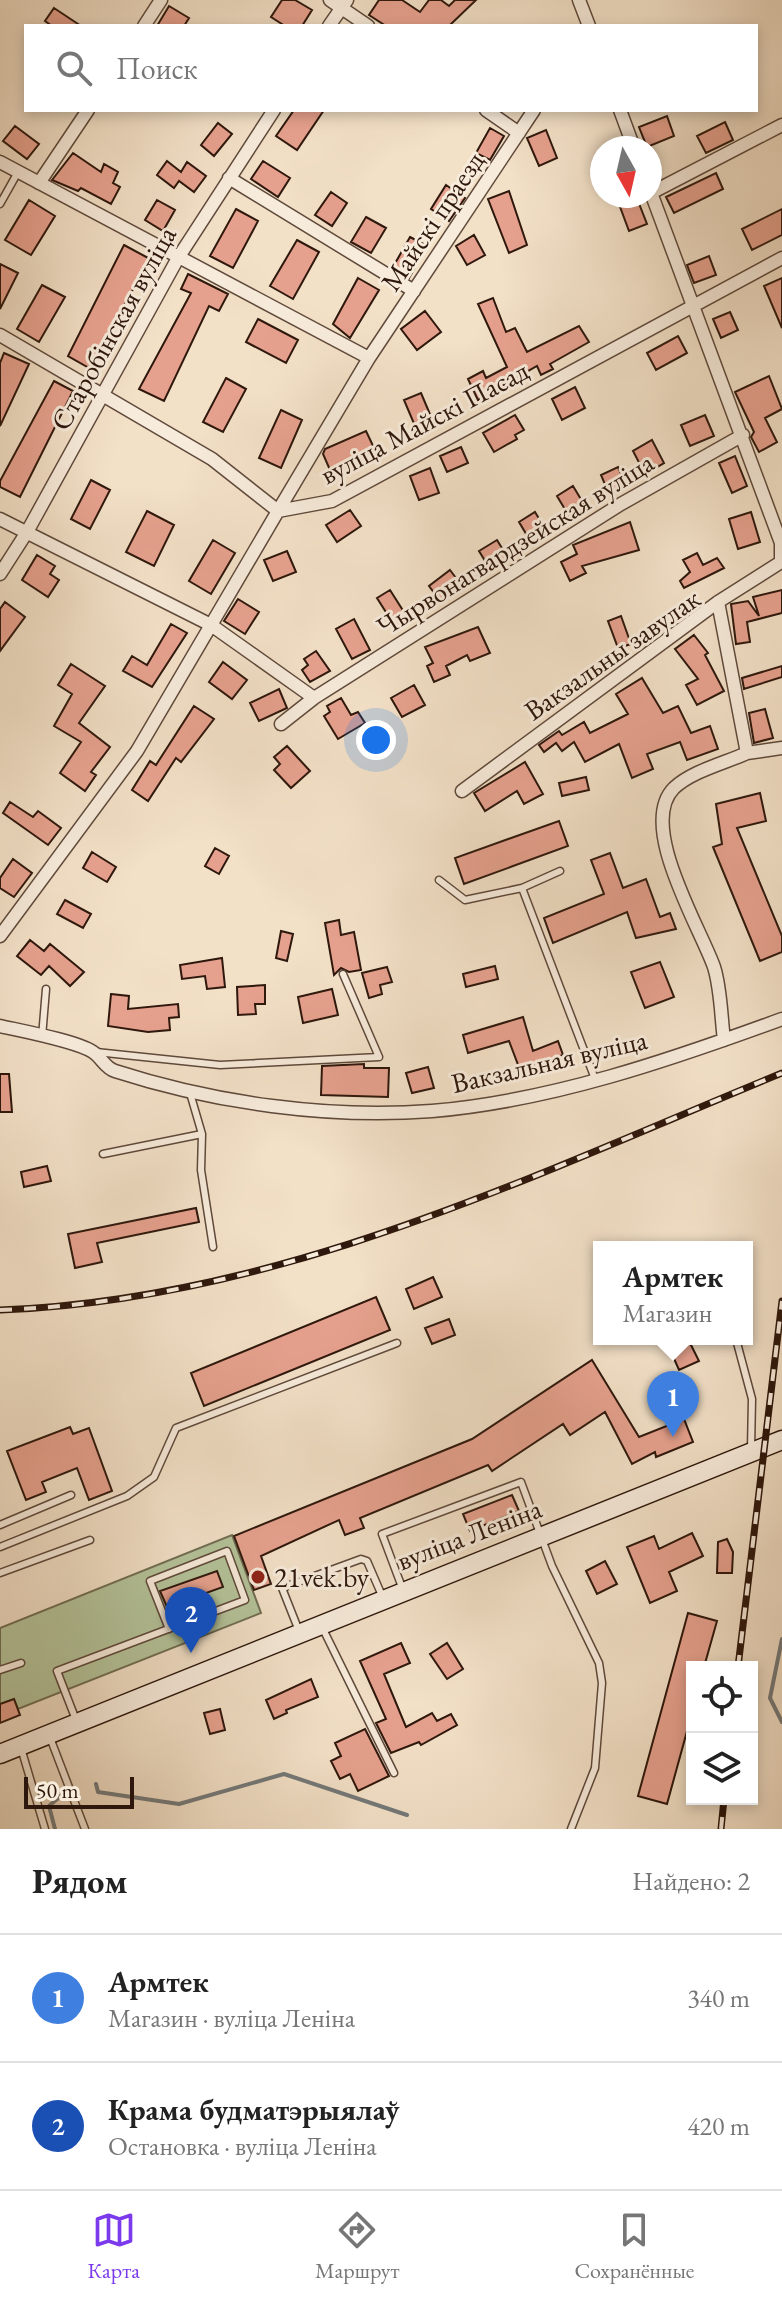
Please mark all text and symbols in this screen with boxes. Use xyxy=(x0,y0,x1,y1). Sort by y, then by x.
search box xyxy=(24,24,758,112)
icon: search xyxy=(52,46,96,90)
text: Поиск xyxy=(116,49,198,88)
north arrow xyxy=(590,136,662,208)
street label: Майскі праезд xyxy=(372,144,492,298)
street label: Старобінская вуліца xyxy=(42,219,184,436)
street label: вуліца Майскі Пасад xyxy=(313,352,535,492)
street label: Чырвонагвардзейская вуліца xyxy=(370,443,661,644)
street label: Вакзальны завулак xyxy=(517,580,707,728)
your location xyxy=(356,720,396,760)
street label: Вакзальная вуліца xyxy=(448,1021,651,1101)
popup xyxy=(593,1241,753,1345)
text: Армтек xyxy=(623,1257,723,1296)
text: Магазин xyxy=(623,1296,712,1330)
pin: 1 xyxy=(647,1371,699,1437)
street label: вуліца Леніна xyxy=(391,1490,547,1578)
place label: 21vek.by xyxy=(274,1559,370,1595)
marker: 21vek.by xyxy=(249,1568,267,1586)
pin: 2 xyxy=(165,1587,217,1653)
map controls xyxy=(686,1661,758,1805)
button: locate xyxy=(686,1661,758,1733)
button: layers xyxy=(686,1733,758,1805)
scale bar xyxy=(24,1773,134,1809)
text: 50 m xyxy=(36,1776,79,1805)
text: Рядом xyxy=(32,1859,127,1903)
text: Найдено: 2 xyxy=(632,1864,750,1898)
text: Армтек xyxy=(108,1962,209,2001)
text: 1 xyxy=(51,1981,65,2015)
text: 340 m xyxy=(687,1981,750,2015)
text: Магазин · вуліца Леніна xyxy=(108,2001,355,2035)
text: Крама будматэрыялаў xyxy=(108,2090,399,2129)
text: 2 xyxy=(51,2109,65,2143)
text: 420 m xyxy=(687,2109,750,2143)
text: Остановка · вуліца Леніна xyxy=(108,2129,377,2163)
tab: Карта xyxy=(88,2208,140,2285)
tab: Маршрут xyxy=(315,2208,399,2285)
tab: Сохранённые xyxy=(574,2208,694,2285)

